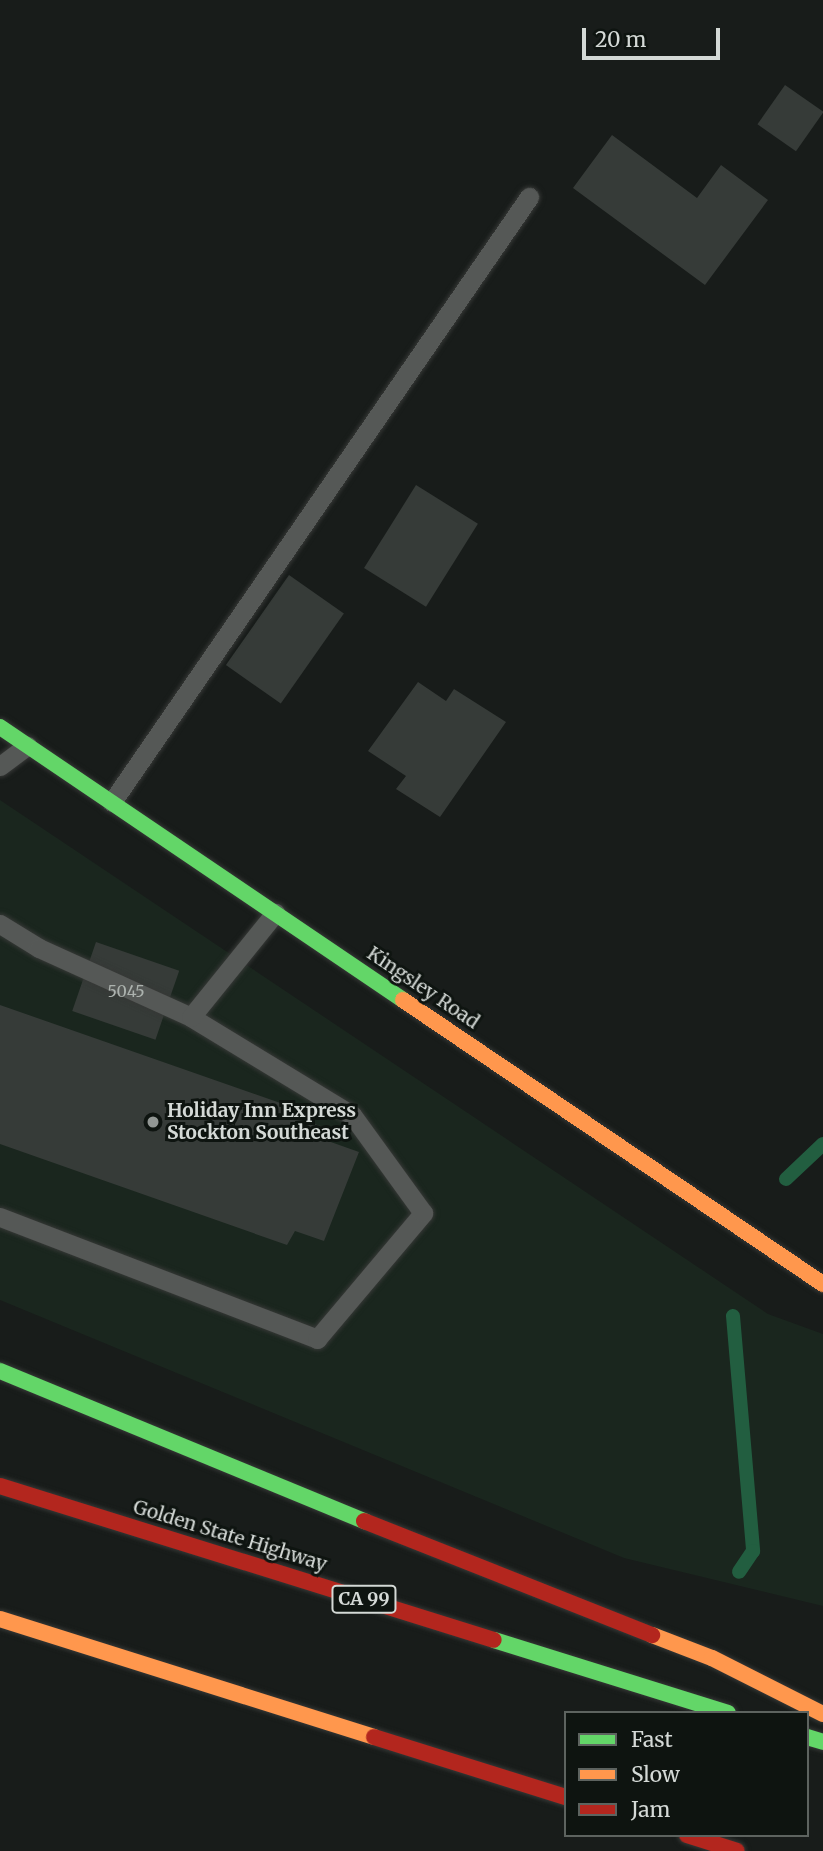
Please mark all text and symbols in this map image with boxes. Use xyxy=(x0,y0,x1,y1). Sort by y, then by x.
scale bar xyxy=(585,14,723,58)
text: 20 m xyxy=(595,26,646,53)
street label: Kingsley Road xyxy=(363,942,483,1034)
house number: 5045 xyxy=(107,981,145,1001)
place label: Holiday Inn Express Stockton Southeast xyxy=(167,1100,356,1144)
marker: Holiday Inn Express Stockton Southeast xyxy=(145,1114,161,1130)
street label: Golden State Highway xyxy=(130,1496,330,1576)
road number: CA 99 xyxy=(331,1584,397,1614)
legend xyxy=(564,1711,809,1837)
text: Fast xyxy=(631,1726,673,1753)
text: Slow xyxy=(631,1761,680,1788)
text: Jam xyxy=(631,1796,670,1823)

